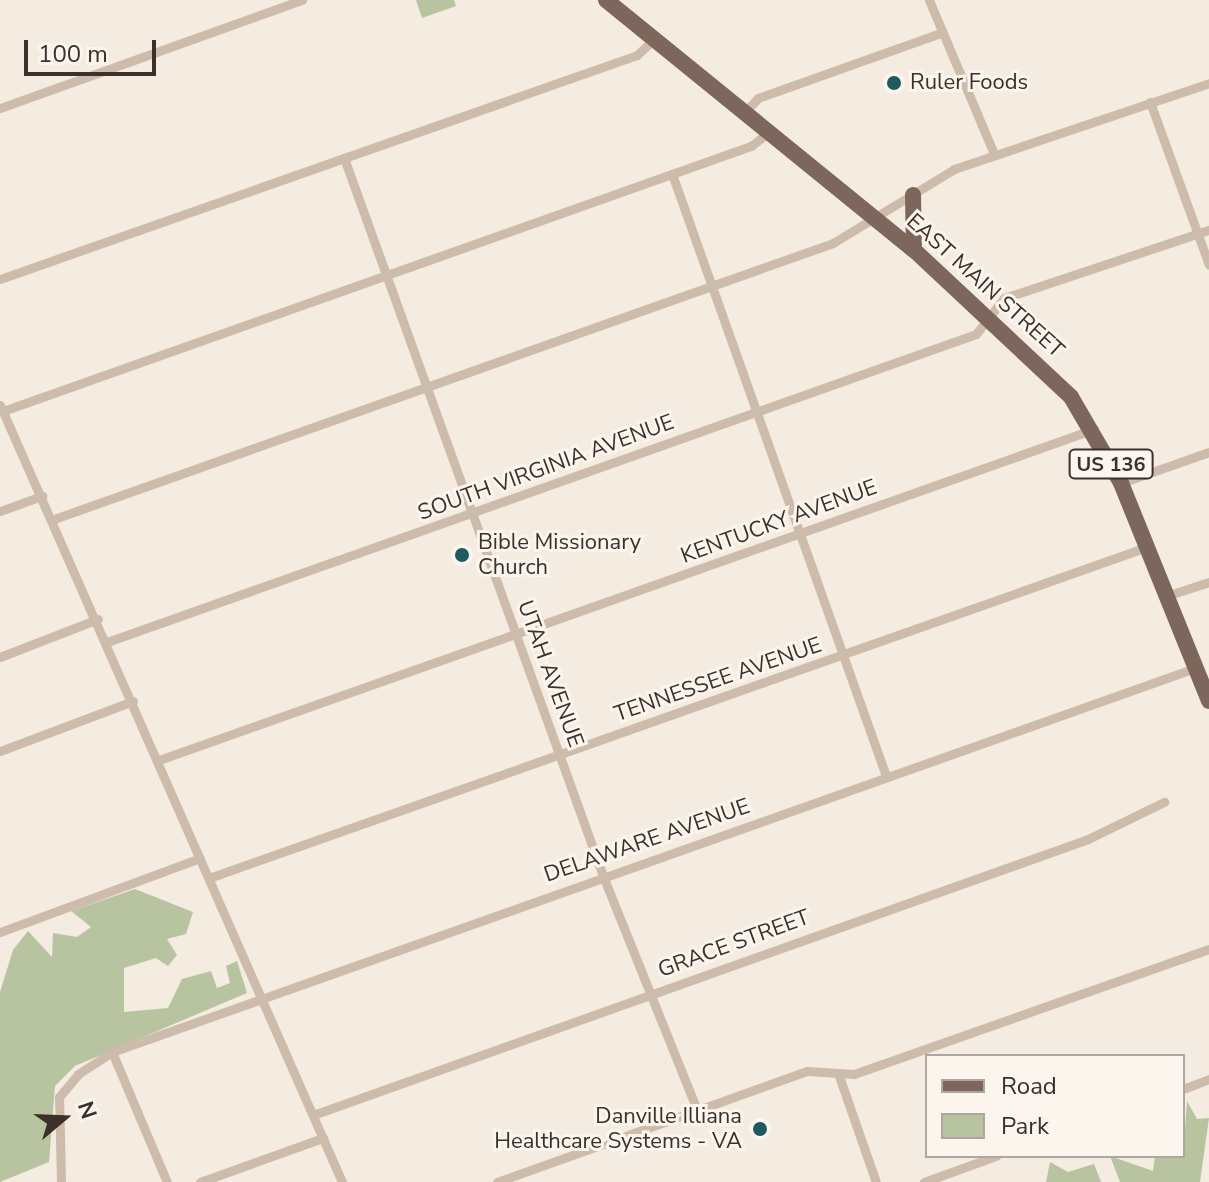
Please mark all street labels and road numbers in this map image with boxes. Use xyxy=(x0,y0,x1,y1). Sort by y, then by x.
street label: EAST MAIN STREET xyxy=(901,208,1069,364)
street label: SOUTH VIRGINIA AVENUE xyxy=(414,409,678,527)
road number: US 136 xyxy=(1067,448,1155,480)
street label: KENTUCKY AVENUE xyxy=(677,474,881,570)
street label: UTAH AVENUE xyxy=(511,597,589,751)
street label: TENNESSEE AVENUE xyxy=(611,632,825,728)
street label: DELAWARE AVENUE xyxy=(541,793,753,889)
street label: GRACE STREET xyxy=(655,904,813,984)

